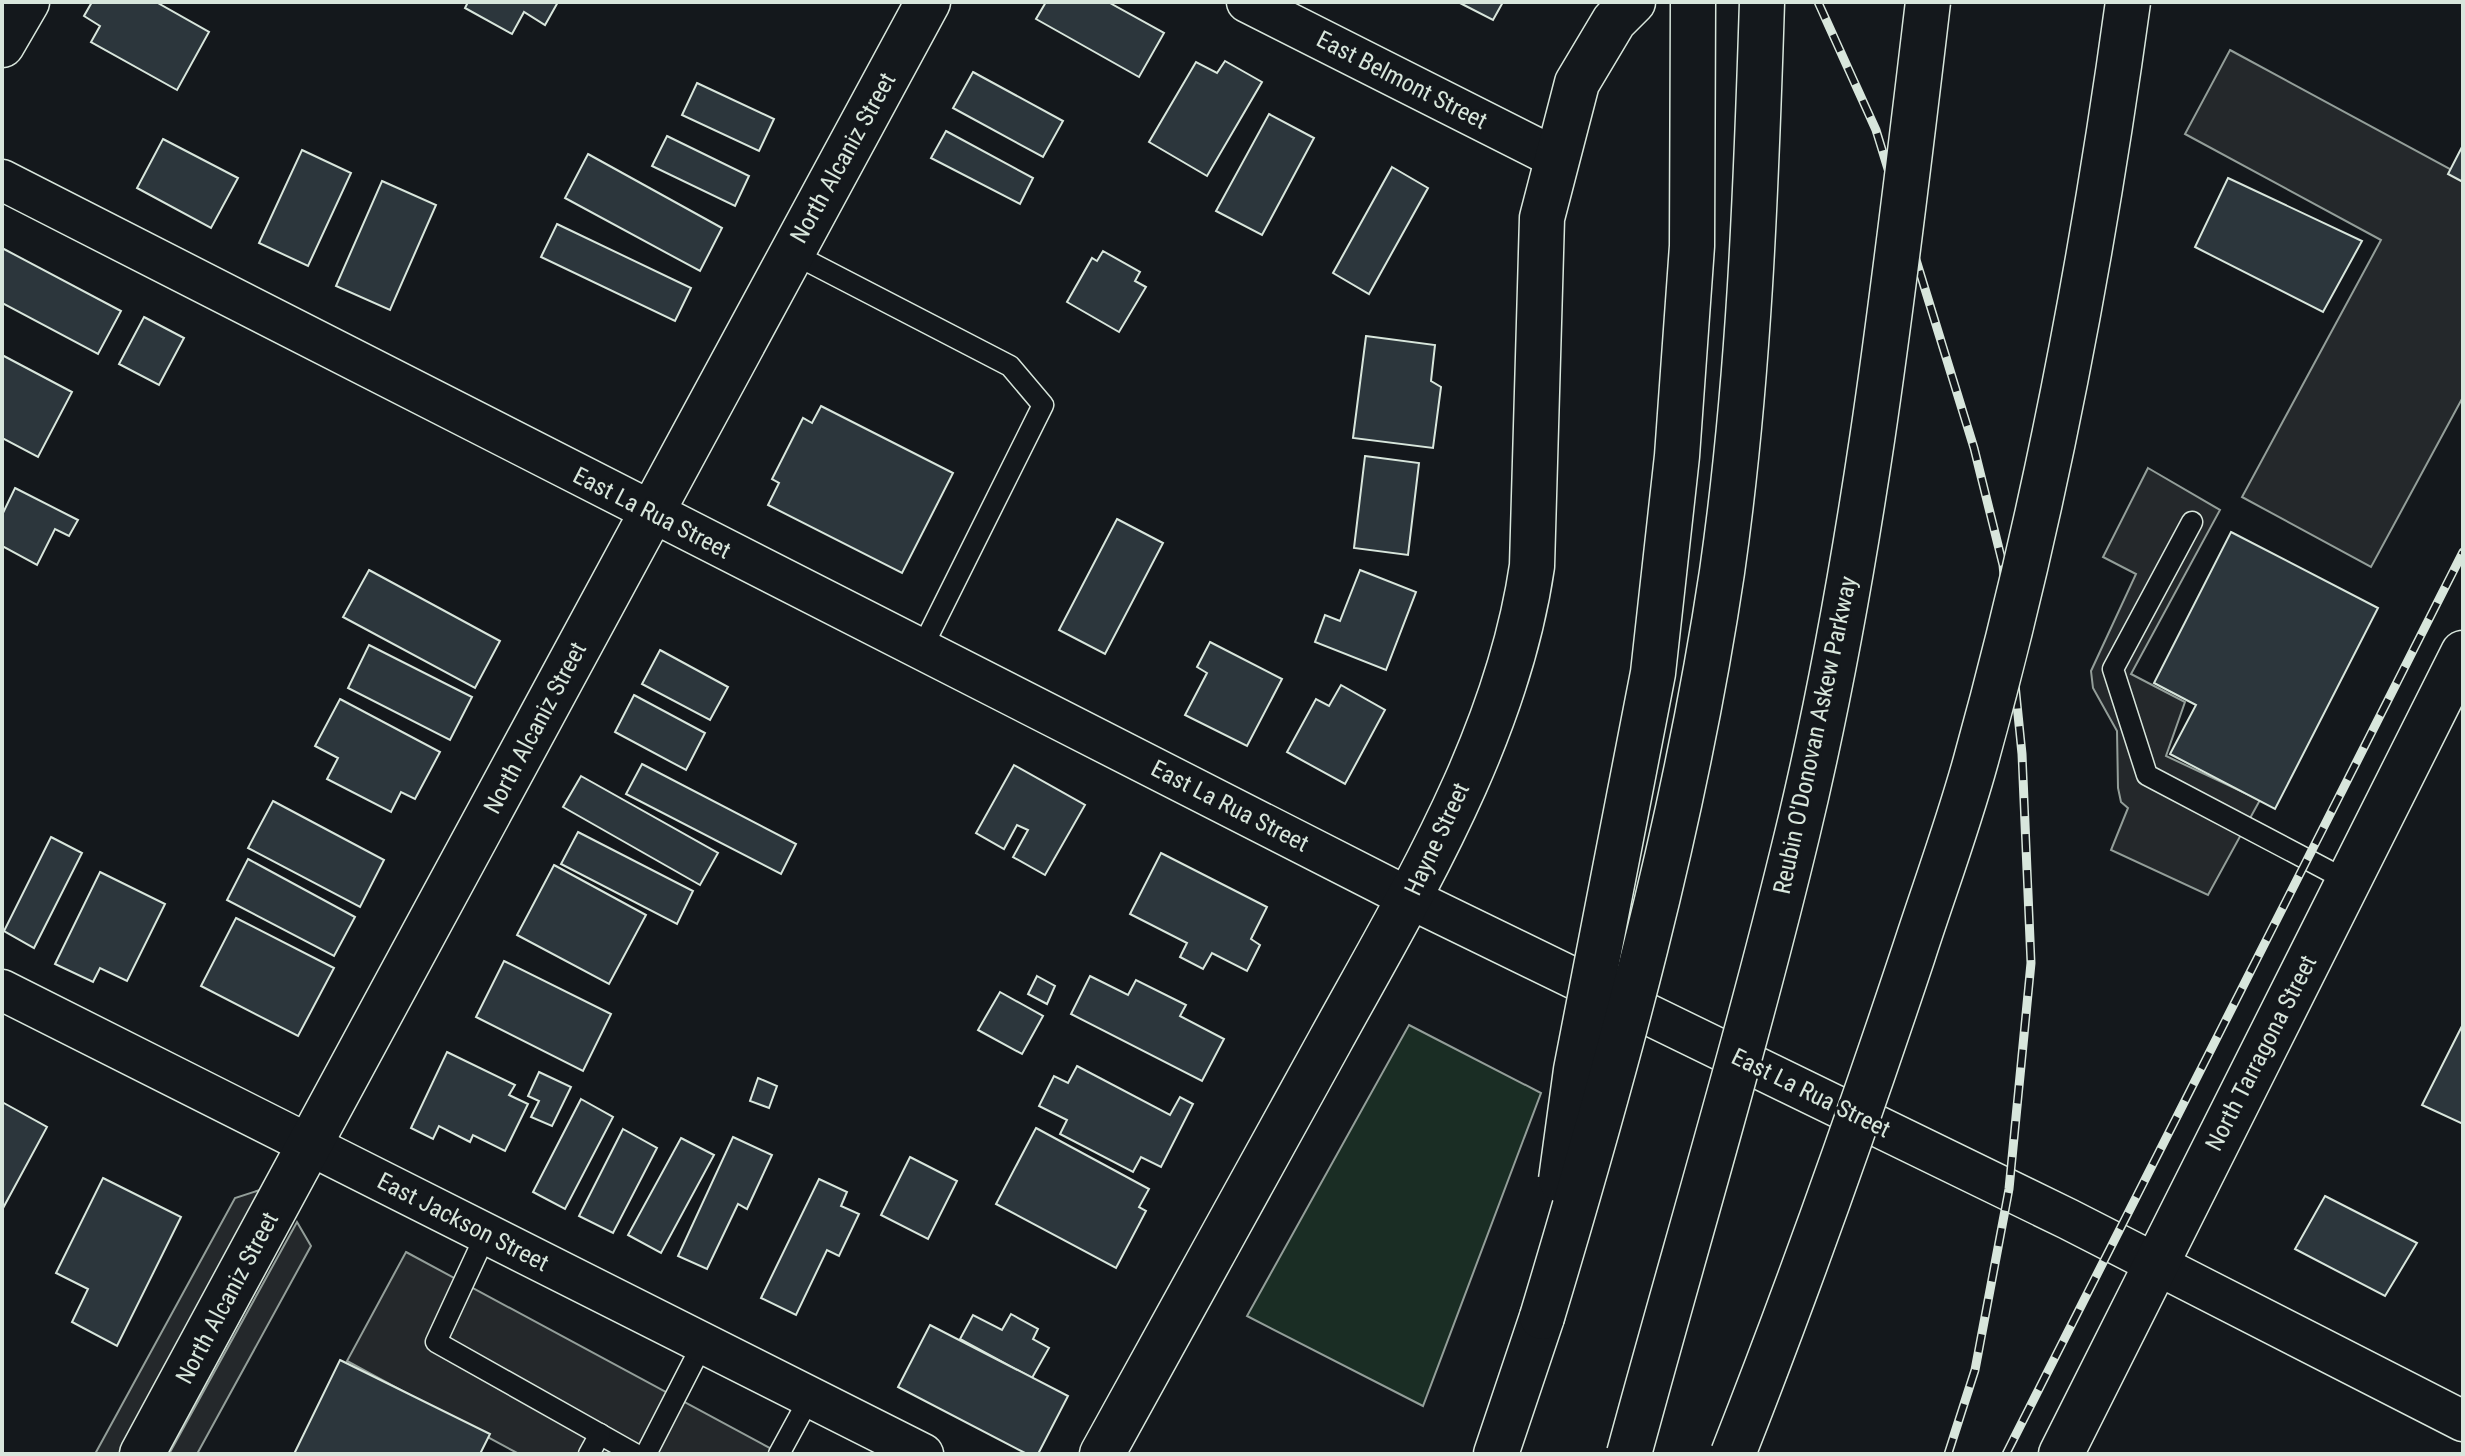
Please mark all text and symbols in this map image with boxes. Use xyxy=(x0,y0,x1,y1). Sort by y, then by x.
street label: East Belmont Street xyxy=(1312,25,1492,135)
street label: North Alcaniz Street xyxy=(785,68,901,248)
street label: East La Rua Street xyxy=(569,461,735,565)
street label: Reubin O'Donovan Askew Parkway xyxy=(1768,574,1862,896)
street label: North Alcaniz Street xyxy=(478,637,592,819)
street label: East La Rua Street xyxy=(1147,754,1313,858)
street label: Hayne Street xyxy=(1399,778,1475,900)
street label: North Tarragona Street xyxy=(2200,951,2322,1155)
street label: East La Rua Street xyxy=(1727,1043,1895,1143)
street label: East Jackson Street xyxy=(373,1167,553,1277)
street label: North Alcaniz Street xyxy=(170,1207,284,1389)

